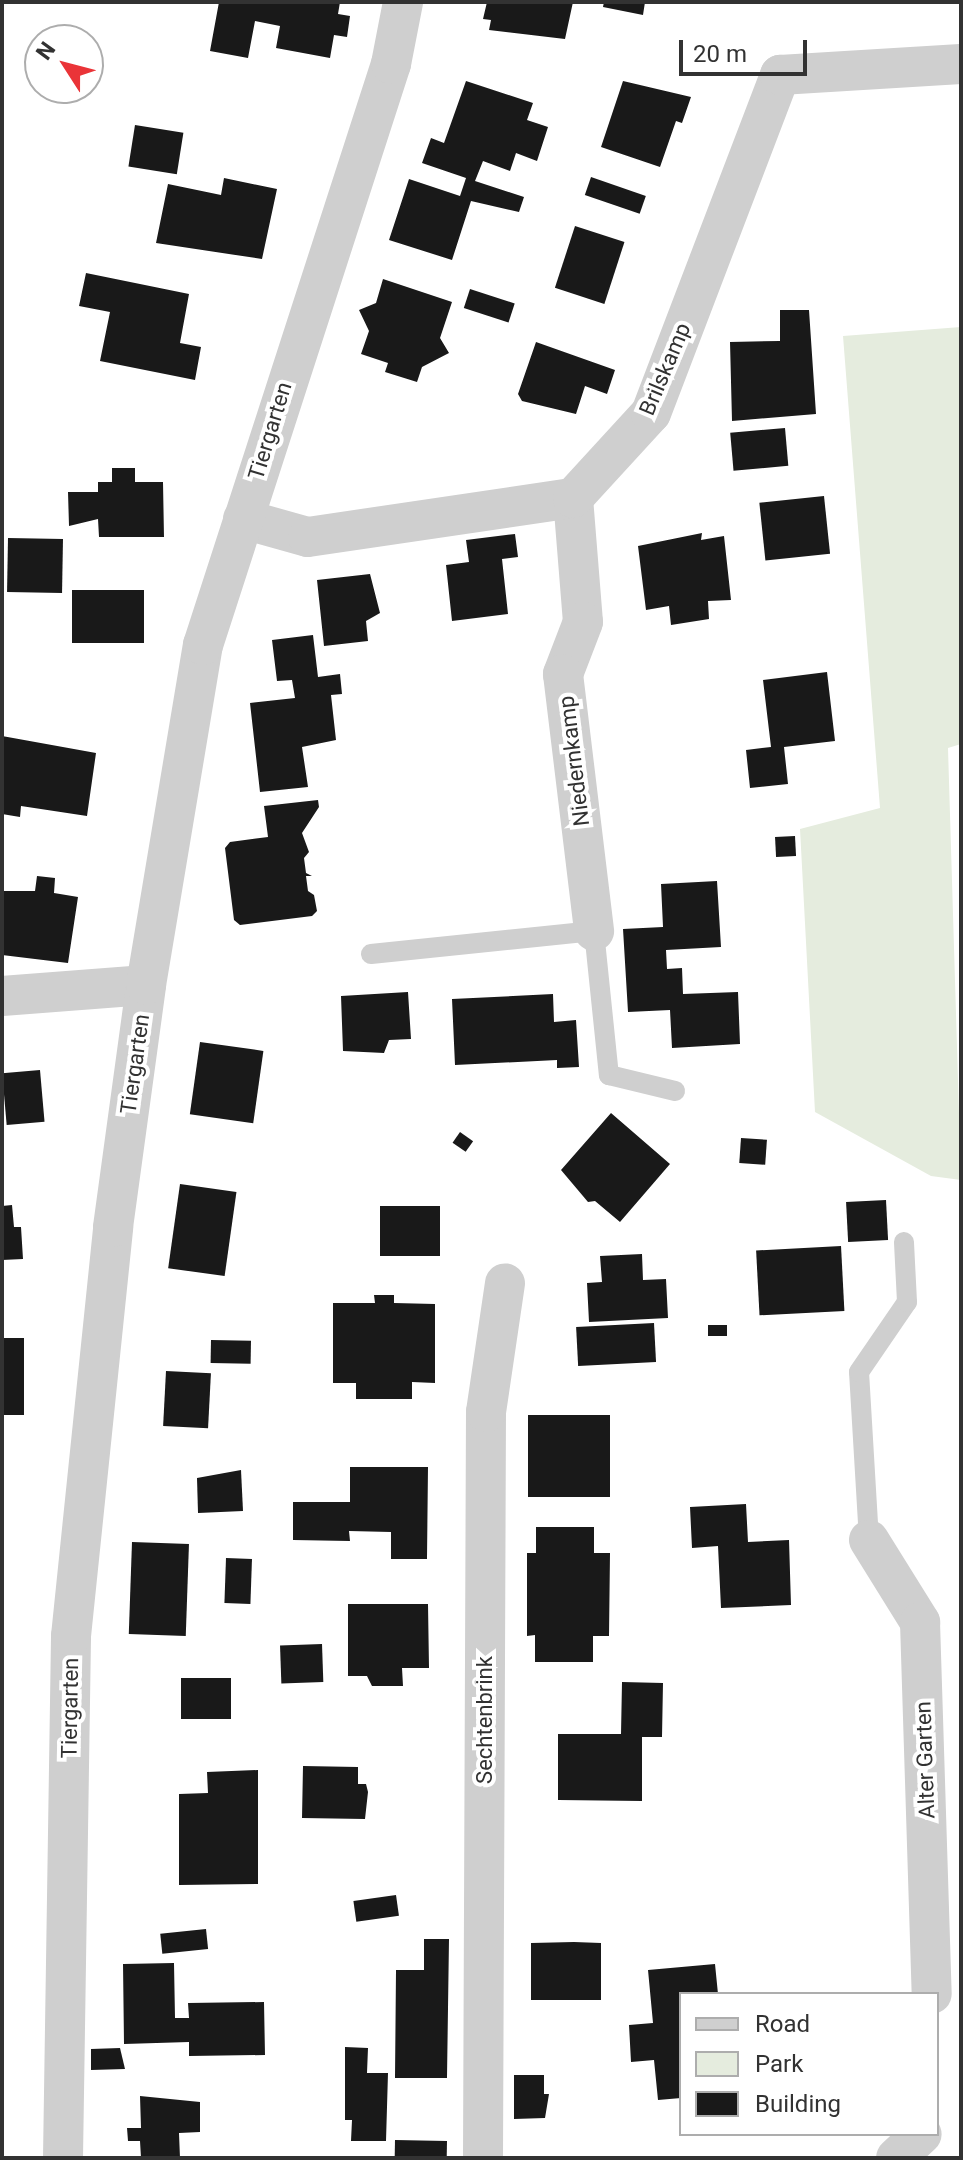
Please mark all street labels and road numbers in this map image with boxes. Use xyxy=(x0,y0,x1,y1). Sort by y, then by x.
street label: Brilskamp xyxy=(634,319,696,419)
street label: Tiergarten xyxy=(243,379,297,483)
street label: Niedernkamp xyxy=(553,694,595,828)
street label: Tiergarten xyxy=(115,1012,155,1116)
street label: Sechtenbrink xyxy=(472,1656,498,1784)
street label: Tiergarten xyxy=(56,1657,84,1759)
street label: Alter Garten xyxy=(910,1701,940,1819)

